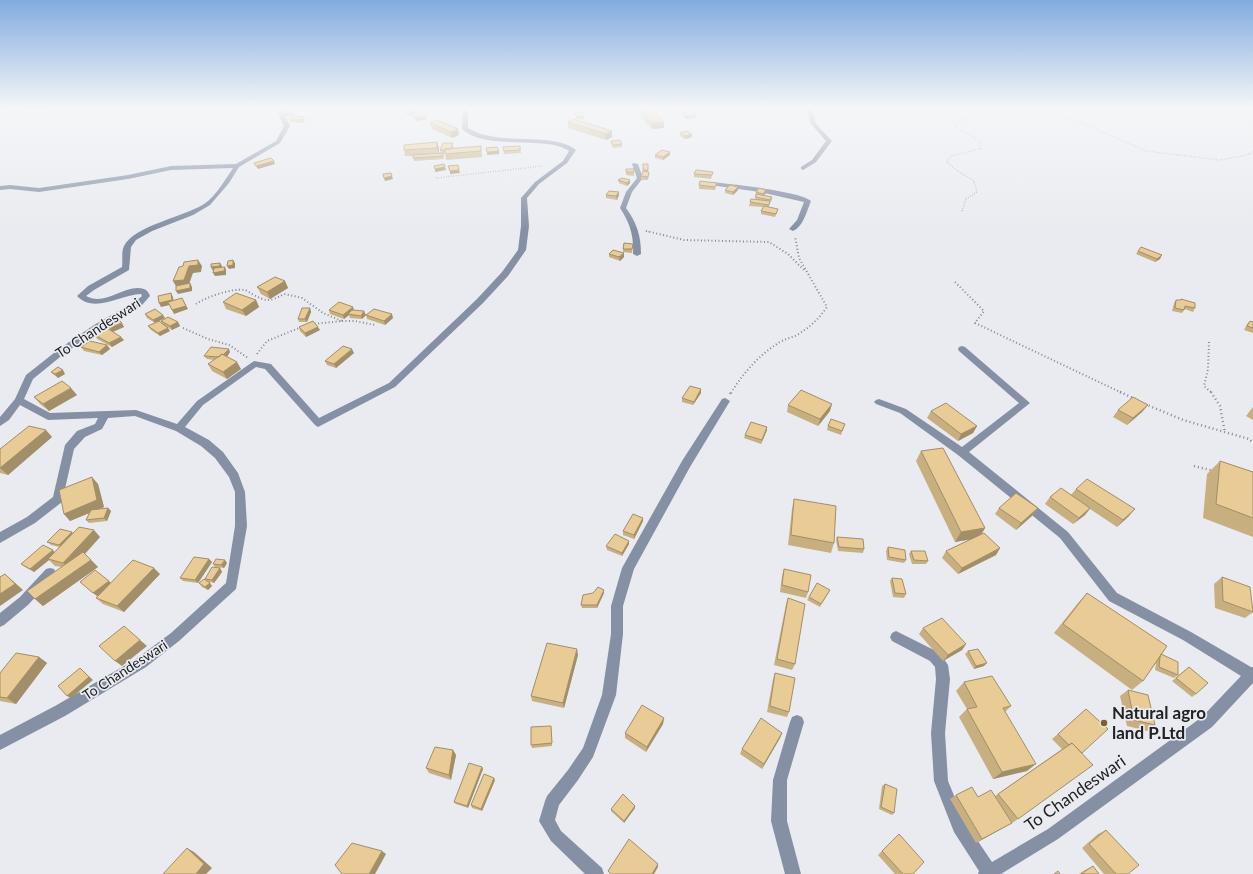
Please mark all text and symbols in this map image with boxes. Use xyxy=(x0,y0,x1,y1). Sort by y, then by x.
street label: To Chandeswari xyxy=(52,294,143,361)
street label: To Chandeswari xyxy=(79,636,170,703)
place label: Natural agro land P.Ltd xyxy=(1112,702,1206,743)
marker: Natural agro land P.Ltd xyxy=(1099,718,1109,728)
street label: To Chandeswari xyxy=(1020,750,1129,835)

